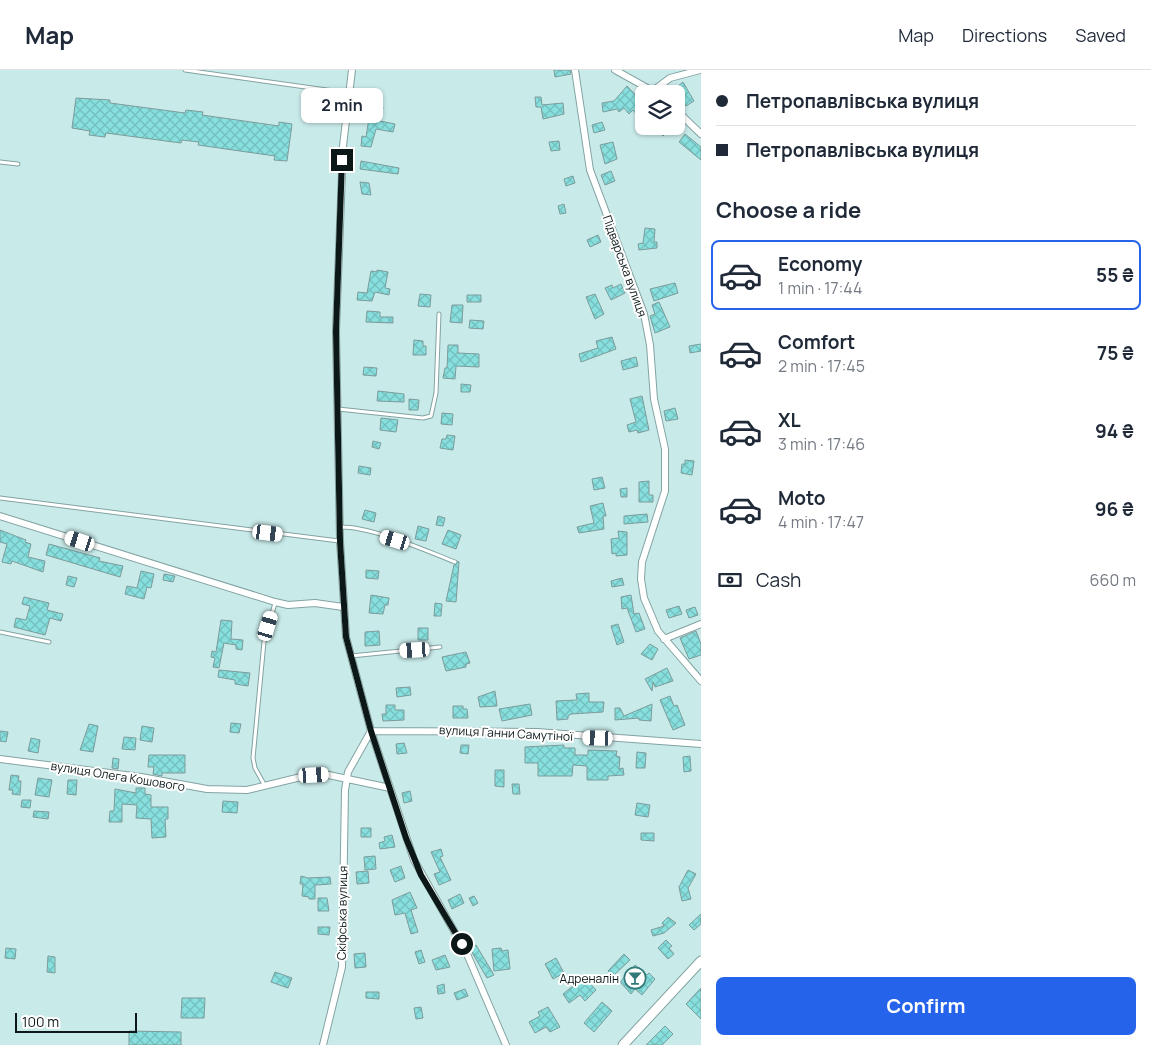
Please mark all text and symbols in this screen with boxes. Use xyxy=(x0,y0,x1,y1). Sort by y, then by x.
text: Map xyxy=(25,18,74,51)
text: Map xyxy=(898,23,934,47)
text: Directions xyxy=(962,23,1047,47)
text: Saved xyxy=(1075,23,1126,47)
map controls xyxy=(635,85,685,135)
button: layers xyxy=(635,85,685,135)
callout: 2 min xyxy=(301,88,383,122)
text: Петропавлівська вулиця xyxy=(746,88,979,114)
text: 2 min xyxy=(321,94,363,116)
text: Петропавлівська вулиця xyxy=(746,137,979,163)
route end xyxy=(331,149,353,171)
text: Choose a ride xyxy=(716,195,861,225)
street label: Підварська вулиця xyxy=(599,213,651,319)
text: Economy xyxy=(778,251,862,277)
icon: car xyxy=(718,253,763,298)
text: 55 ₴ xyxy=(1096,262,1134,288)
text: 1 min · 17:44 xyxy=(778,277,862,299)
text: Comfort xyxy=(778,329,855,355)
icon: car xyxy=(718,331,763,376)
text: 75 ₴ xyxy=(1097,340,1134,366)
text: 2 min · 17:45 xyxy=(778,355,865,377)
text: XL xyxy=(778,407,801,433)
icon: car xyxy=(718,409,763,454)
text: 94 ₴ xyxy=(1095,418,1134,444)
text: 3 min · 17:46 xyxy=(778,433,865,455)
text: Moto xyxy=(778,485,825,511)
icon: car xyxy=(718,487,763,532)
text: 96 ₴ xyxy=(1095,496,1134,522)
text: 4 min · 17:47 xyxy=(778,511,864,533)
car xyxy=(252,524,283,542)
car xyxy=(378,528,411,552)
car xyxy=(63,529,96,553)
icon: cash xyxy=(716,566,744,594)
text: Cash xyxy=(756,567,801,593)
text: 660 m xyxy=(1090,569,1136,591)
car xyxy=(256,609,279,643)
car xyxy=(399,642,430,658)
street label: вулиця Ганни Самутіної xyxy=(439,721,575,745)
car xyxy=(582,730,613,746)
street label: вулиця Олега Кошового xyxy=(50,757,186,795)
car xyxy=(298,767,329,783)
street label: Скіфська вулиця xyxy=(333,866,351,960)
route start xyxy=(451,933,473,955)
bar icon: Адреналін xyxy=(623,966,647,990)
place label: Адреналін xyxy=(560,970,619,987)
button: Confirm xyxy=(716,977,1136,1035)
scale bar xyxy=(15,1010,138,1033)
text: 100 m xyxy=(22,1012,59,1031)

